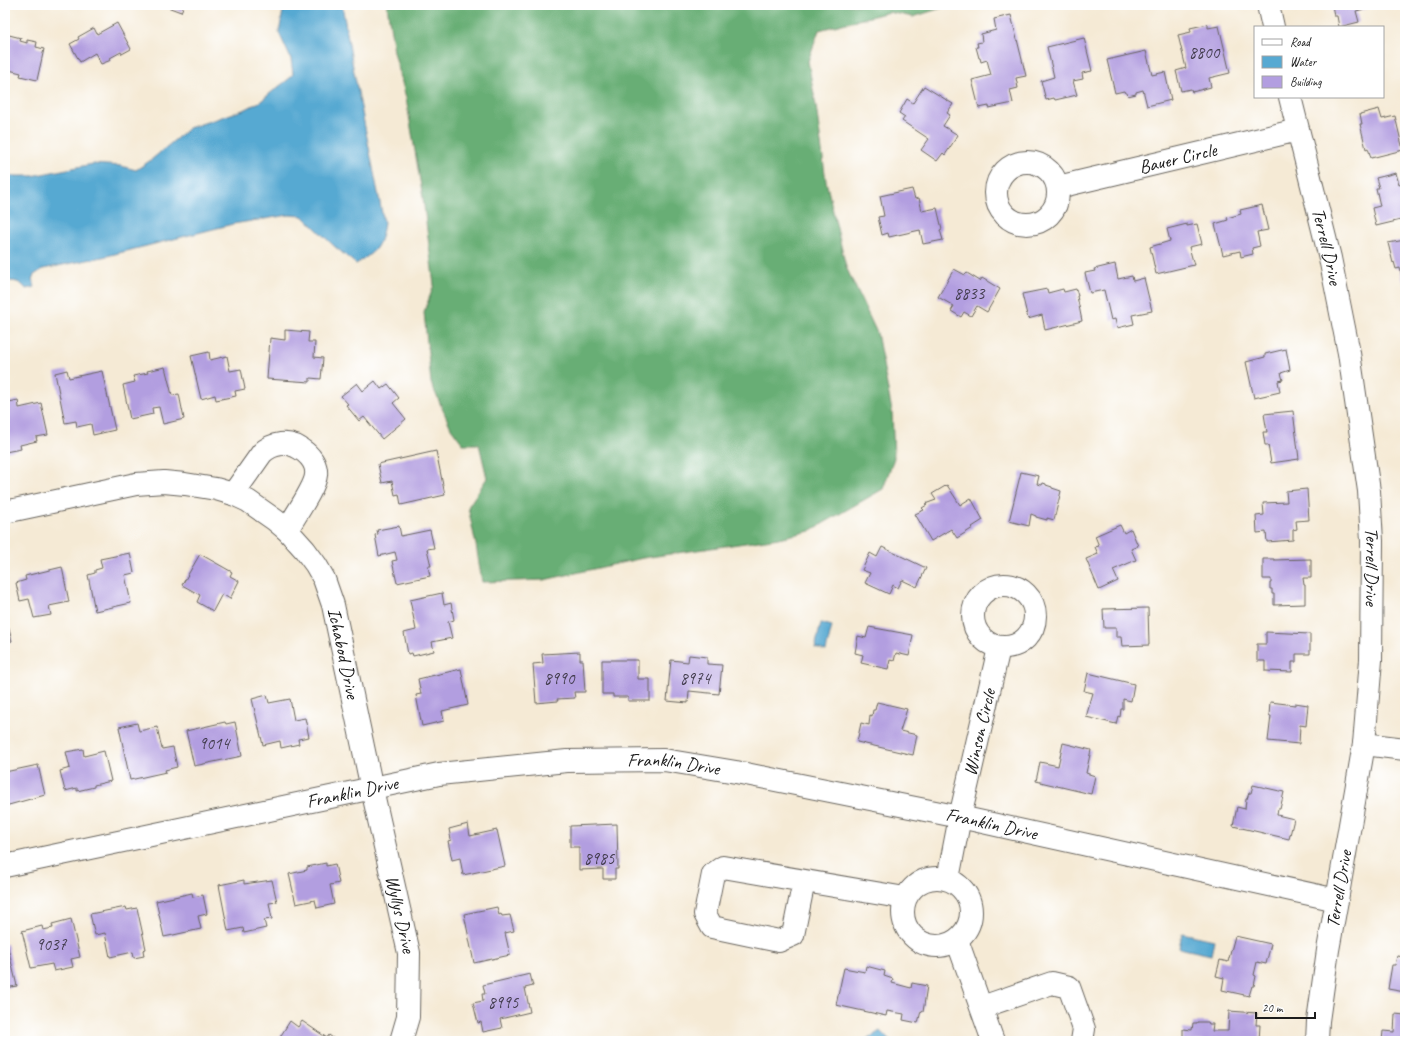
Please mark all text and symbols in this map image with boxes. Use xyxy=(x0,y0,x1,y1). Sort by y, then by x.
legend xyxy=(1254,26,1384,98)
text: Road xyxy=(1290,34,1312,50)
house number: 8800 xyxy=(1189,42,1221,63)
text: Water xyxy=(1290,54,1318,70)
text: Building xyxy=(1290,74,1322,90)
street label: Bauer Circle xyxy=(1136,137,1221,179)
street label: Terrell Drive xyxy=(1306,206,1347,289)
house number: 8833 xyxy=(954,283,986,304)
street label: Terrell Drive xyxy=(1359,527,1384,608)
street label: Ichabod Drive xyxy=(322,606,365,703)
house number: 8990 xyxy=(544,668,576,689)
house number: 8974 xyxy=(680,668,713,689)
street label: Winson Circle xyxy=(958,685,1002,778)
house number: 9014 xyxy=(199,733,232,754)
street label: Franklin Drive xyxy=(627,748,723,781)
street label: Franklin Drive xyxy=(304,771,402,814)
street label: Franklin Drive xyxy=(944,802,1041,846)
street label: Terrell Drive xyxy=(1320,847,1358,929)
house number: 8985 xyxy=(584,848,616,869)
street label: Wyllys Drive xyxy=(380,873,421,957)
house number: 9037 xyxy=(36,934,68,955)
house number: 8995 xyxy=(488,992,520,1013)
scale bar xyxy=(1256,994,1315,1020)
text: 20 m xyxy=(1262,1000,1284,1016)

